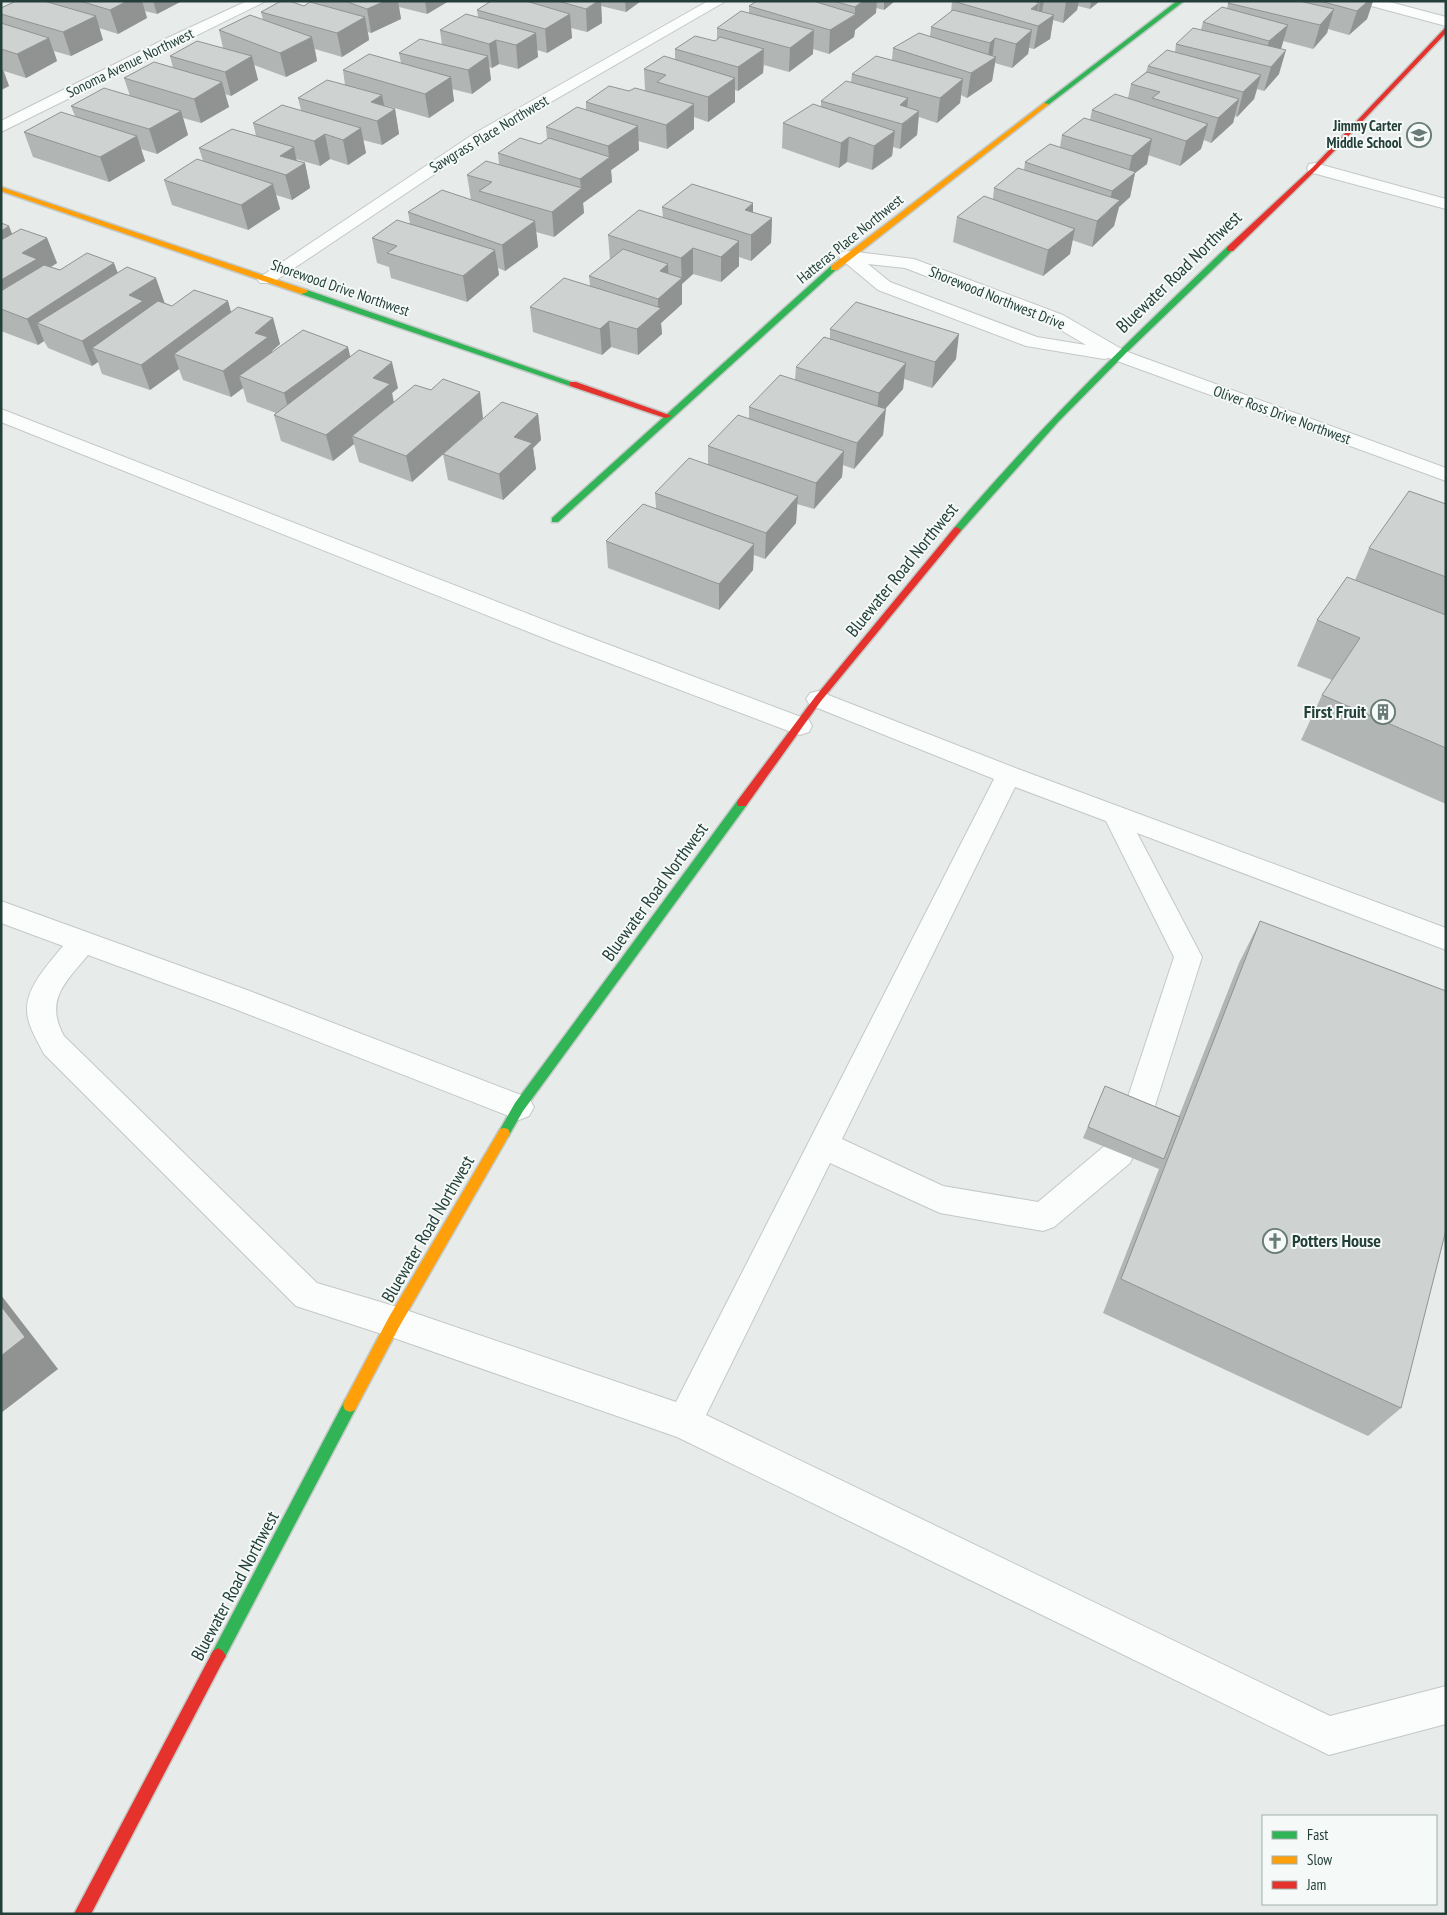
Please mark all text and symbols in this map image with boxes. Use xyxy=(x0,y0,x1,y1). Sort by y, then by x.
street label: Sonoma Avenue Northwest xyxy=(63,23,197,102)
street label: Sawgrass Place Northwest xyxy=(426,91,552,177)
place label: Jimmy Carter Middle School xyxy=(1327,116,1403,152)
school or university icon: Jimmy Carter Middle School xyxy=(1406,122,1432,148)
street label: Hatteras Place Northwest xyxy=(793,190,907,287)
street label: Bluewater Road Northwest xyxy=(1111,206,1246,337)
street label: Shorewood Drive Northwest xyxy=(268,255,412,320)
street label: Shorewood Northwest Drive xyxy=(926,262,1068,334)
street label: Oliver Ross Drive Northwest xyxy=(1211,381,1354,448)
street label: Bluewater Road Northwest xyxy=(841,498,963,641)
building icon: First Fruit xyxy=(1370,699,1396,725)
place label: First Fruit xyxy=(1304,700,1367,723)
street label: Bluewater Road Northwest xyxy=(597,818,713,966)
street label: Bluewater Road Northwest xyxy=(376,1151,479,1306)
church icon: Potters House xyxy=(1262,1228,1288,1254)
place label: Potters House xyxy=(1292,1229,1381,1252)
street label: Bluewater Road Northwest xyxy=(186,1507,284,1664)
legend xyxy=(1262,1815,1437,1905)
text: Fast xyxy=(1307,1825,1328,1844)
text: Slow xyxy=(1307,1850,1332,1869)
text: Jam xyxy=(1306,1875,1326,1894)

